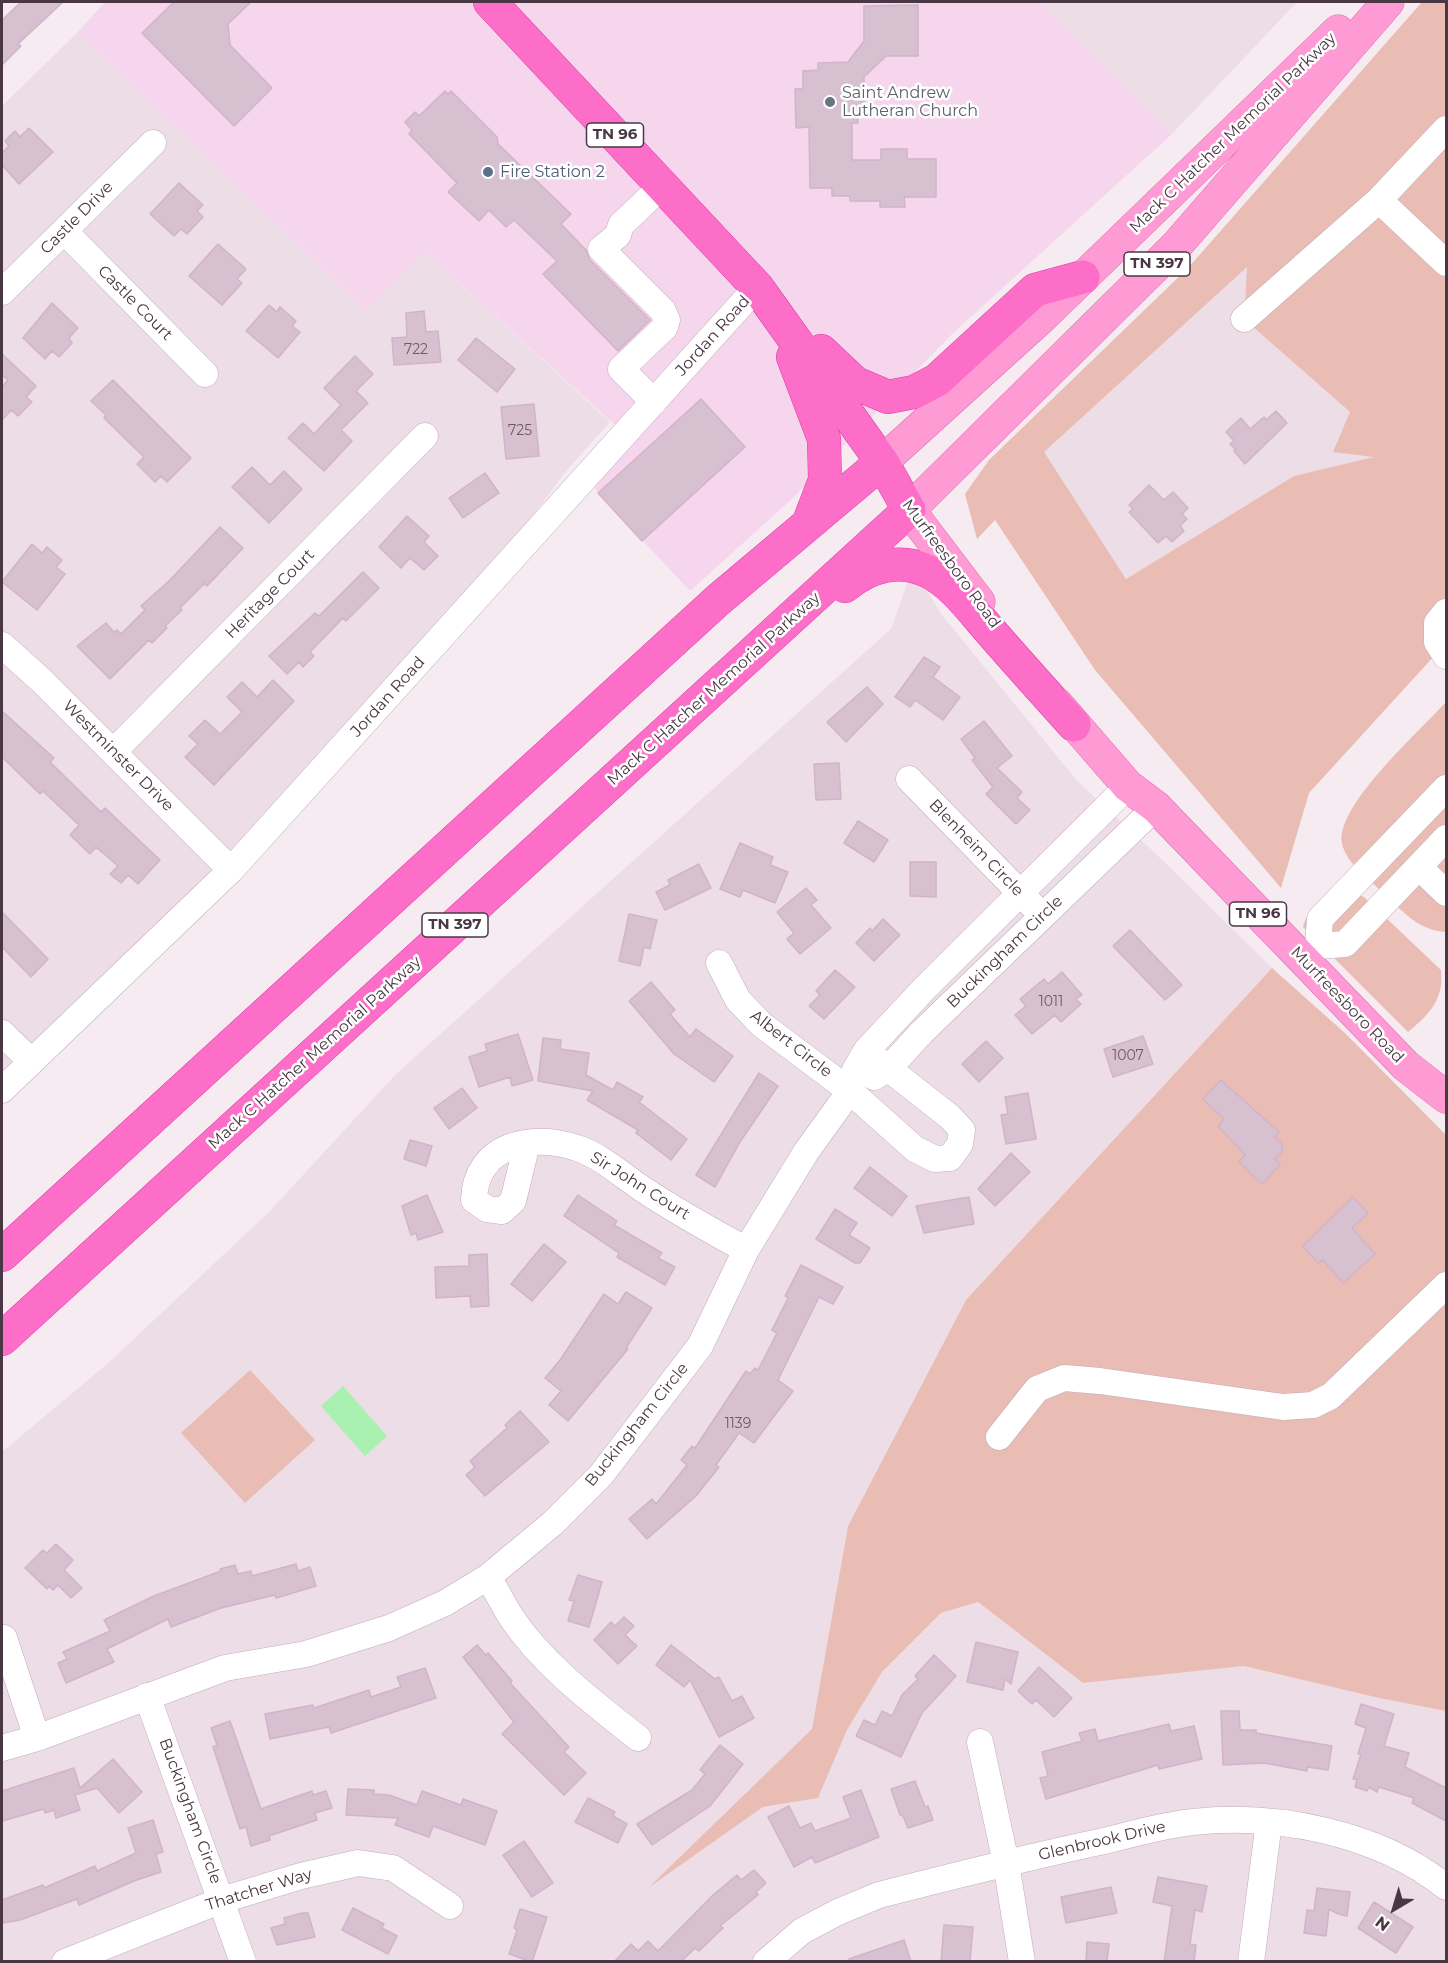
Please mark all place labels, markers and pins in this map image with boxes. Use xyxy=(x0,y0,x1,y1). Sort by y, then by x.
place label: Saint Andrew Lutheran Church xyxy=(842,83,978,121)
marker: Saint Andrew Lutheran Church xyxy=(823,95,837,109)
place label: Fire Station 2 xyxy=(500,162,605,182)
marker: Fire Station 2 xyxy=(481,165,495,179)

